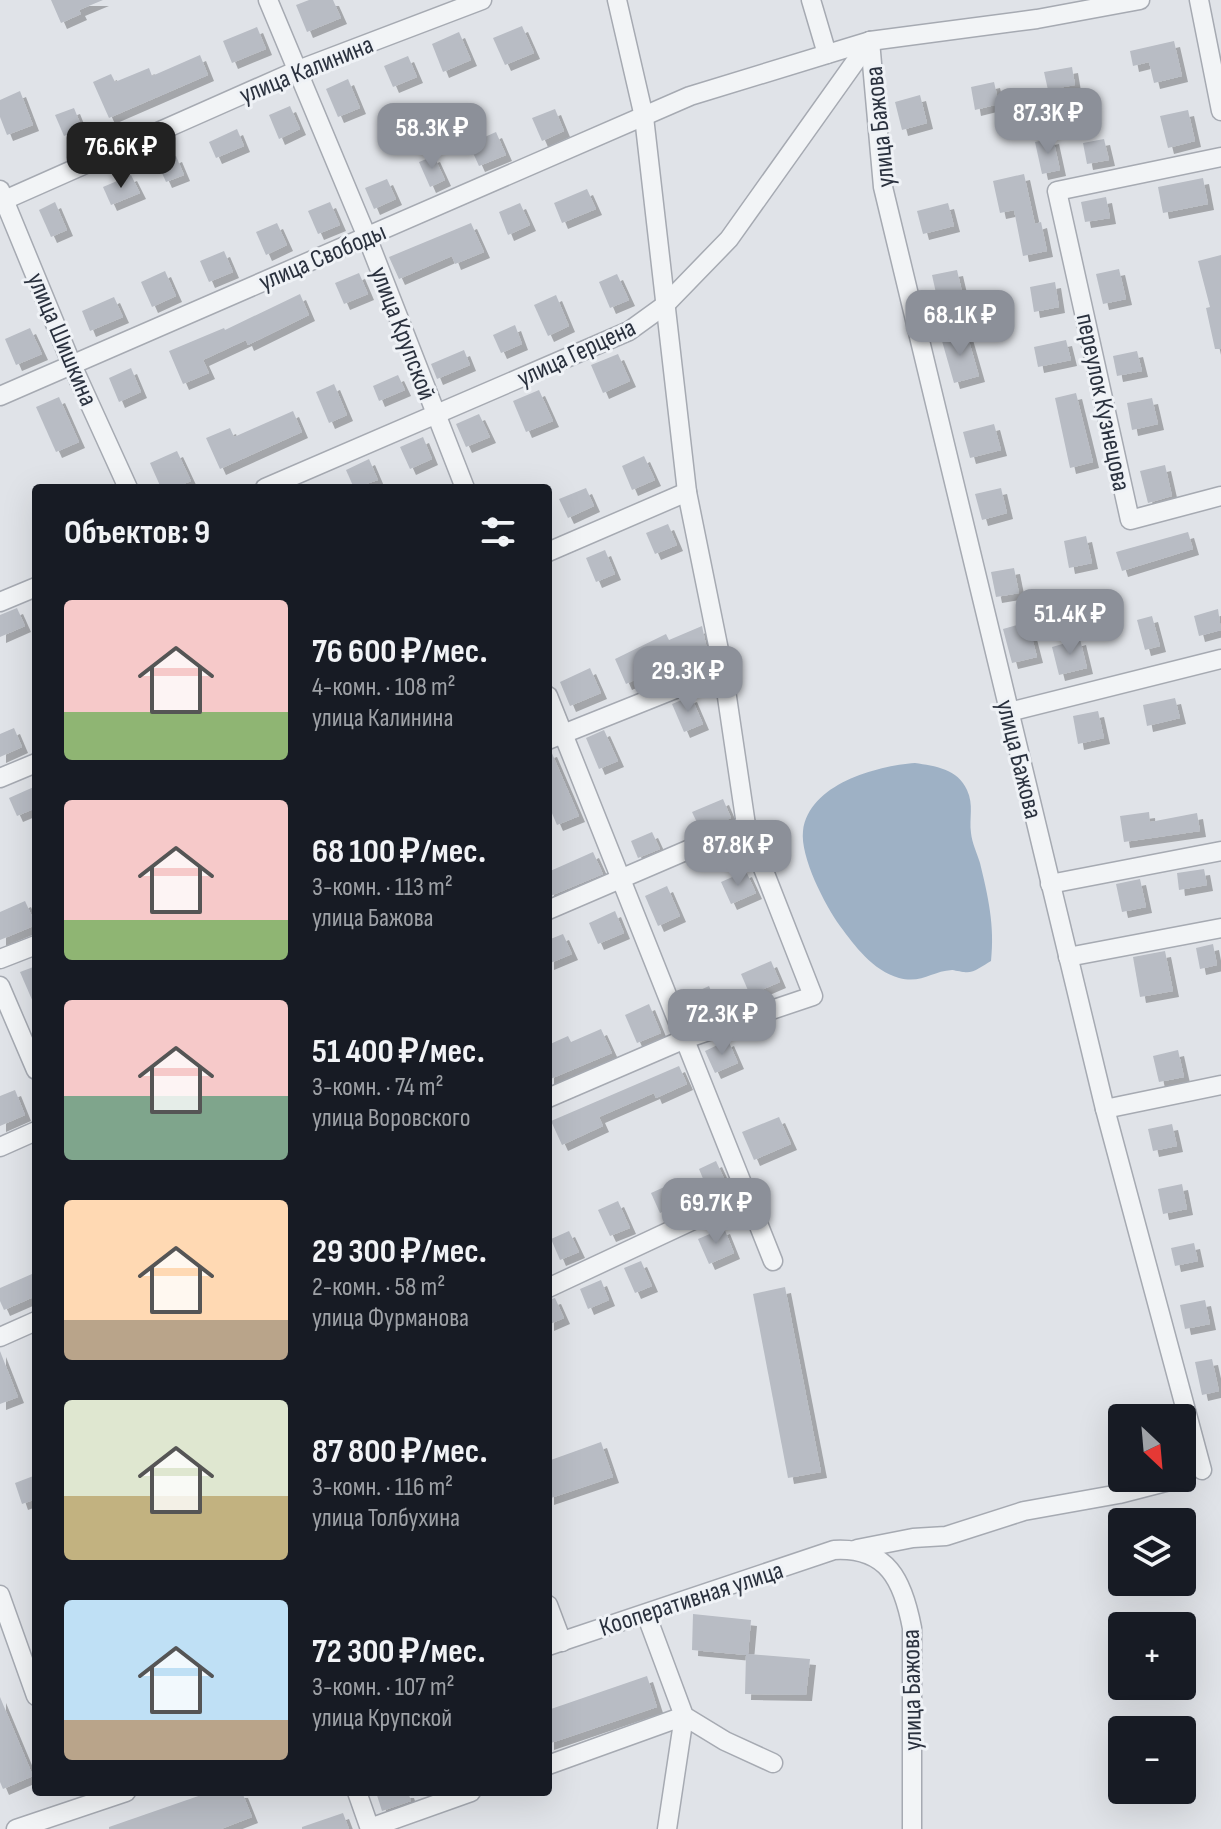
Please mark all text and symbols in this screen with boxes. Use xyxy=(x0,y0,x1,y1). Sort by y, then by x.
street label: улица Калинина xyxy=(235,30,378,111)
street label: улица Бажова xyxy=(859,65,902,189)
pin: 87.3K ₽ xyxy=(974,88,1122,156)
text: 87.3K ₽ xyxy=(1013,98,1083,129)
pin: 58.3K ₽ xyxy=(358,103,506,171)
text: 58.3K ₽ xyxy=(395,113,469,144)
pin: 76.6K ₽ xyxy=(47,122,195,190)
text: 76.6K ₽ xyxy=(85,132,157,163)
street label: улица Свободы xyxy=(254,217,391,298)
street label: улица Крупской xyxy=(363,263,442,405)
street label: улица Шишкина xyxy=(20,268,104,411)
pin: 68.1K ₽ xyxy=(886,290,1034,358)
text: 68.1K ₽ xyxy=(923,300,997,331)
street label: переулок Кузнецова xyxy=(1069,311,1136,494)
street label: улица Герцена xyxy=(513,312,641,394)
icon: filters xyxy=(476,510,520,554)
text: Объектов: 9 xyxy=(64,512,210,553)
pin: 51.4K ₽ xyxy=(996,589,1144,657)
text: 51.4K ₽ xyxy=(1034,599,1106,630)
text: 76 600 ₽/мес. xyxy=(312,631,487,672)
icon: home xyxy=(128,632,224,728)
pin: 29.3K ₽ xyxy=(614,646,762,714)
text: 29.3K ₽ xyxy=(652,656,724,687)
text: 4-комн. · 108 m² xyxy=(312,672,456,703)
street label: улица Бажова xyxy=(989,697,1048,822)
text: улица Калинина xyxy=(312,703,453,734)
pin: 87.8K ₽ xyxy=(664,820,812,888)
text: 87.8K ₽ xyxy=(702,830,774,861)
text: 68 100 ₽/мес. xyxy=(312,831,486,872)
icon: home xyxy=(128,832,224,928)
text: 3-комн. · 113 m² xyxy=(312,872,453,903)
text: улица Бажова xyxy=(312,903,434,934)
pin: 72.3K ₽ xyxy=(648,989,796,1057)
text: 72.3K ₽ xyxy=(686,999,758,1030)
text: 51 400 ₽/мес. xyxy=(312,1031,485,1072)
icon: home xyxy=(128,1032,224,1128)
text: 3-комн. · 74 m² xyxy=(312,1072,444,1103)
text: улица Воровского xyxy=(312,1103,471,1134)
pin: 69.7K ₽ xyxy=(642,1178,790,1246)
text: 69.7K ₽ xyxy=(680,1188,752,1219)
text: 29 300 ₽/мес. xyxy=(312,1231,487,1272)
icon: home xyxy=(128,1232,224,1328)
text: 2-комн. · 58 m² xyxy=(312,1272,445,1303)
text: улица Фурманова xyxy=(312,1303,469,1334)
north arrow xyxy=(1108,1404,1196,1492)
map controls xyxy=(1108,1404,1196,1804)
text: 87 800 ₽/мес. xyxy=(312,1431,487,1472)
icon: home xyxy=(128,1432,224,1528)
text: 3-комн. · 116 m² xyxy=(312,1472,453,1503)
text: улица Толбухина xyxy=(312,1503,460,1534)
button: layers xyxy=(1108,1508,1196,1596)
street label: Кооперативная улица xyxy=(596,1555,787,1644)
button: + xyxy=(1108,1612,1196,1700)
street label: улица Бажова xyxy=(896,1629,929,1751)
text: 72 300 ₽/мес. xyxy=(312,1631,485,1672)
icon: home xyxy=(128,1632,224,1728)
text: 3-комн. · 107 m² xyxy=(312,1672,455,1703)
text: улица Крупской xyxy=(312,1703,452,1734)
button: − xyxy=(1108,1716,1196,1804)

